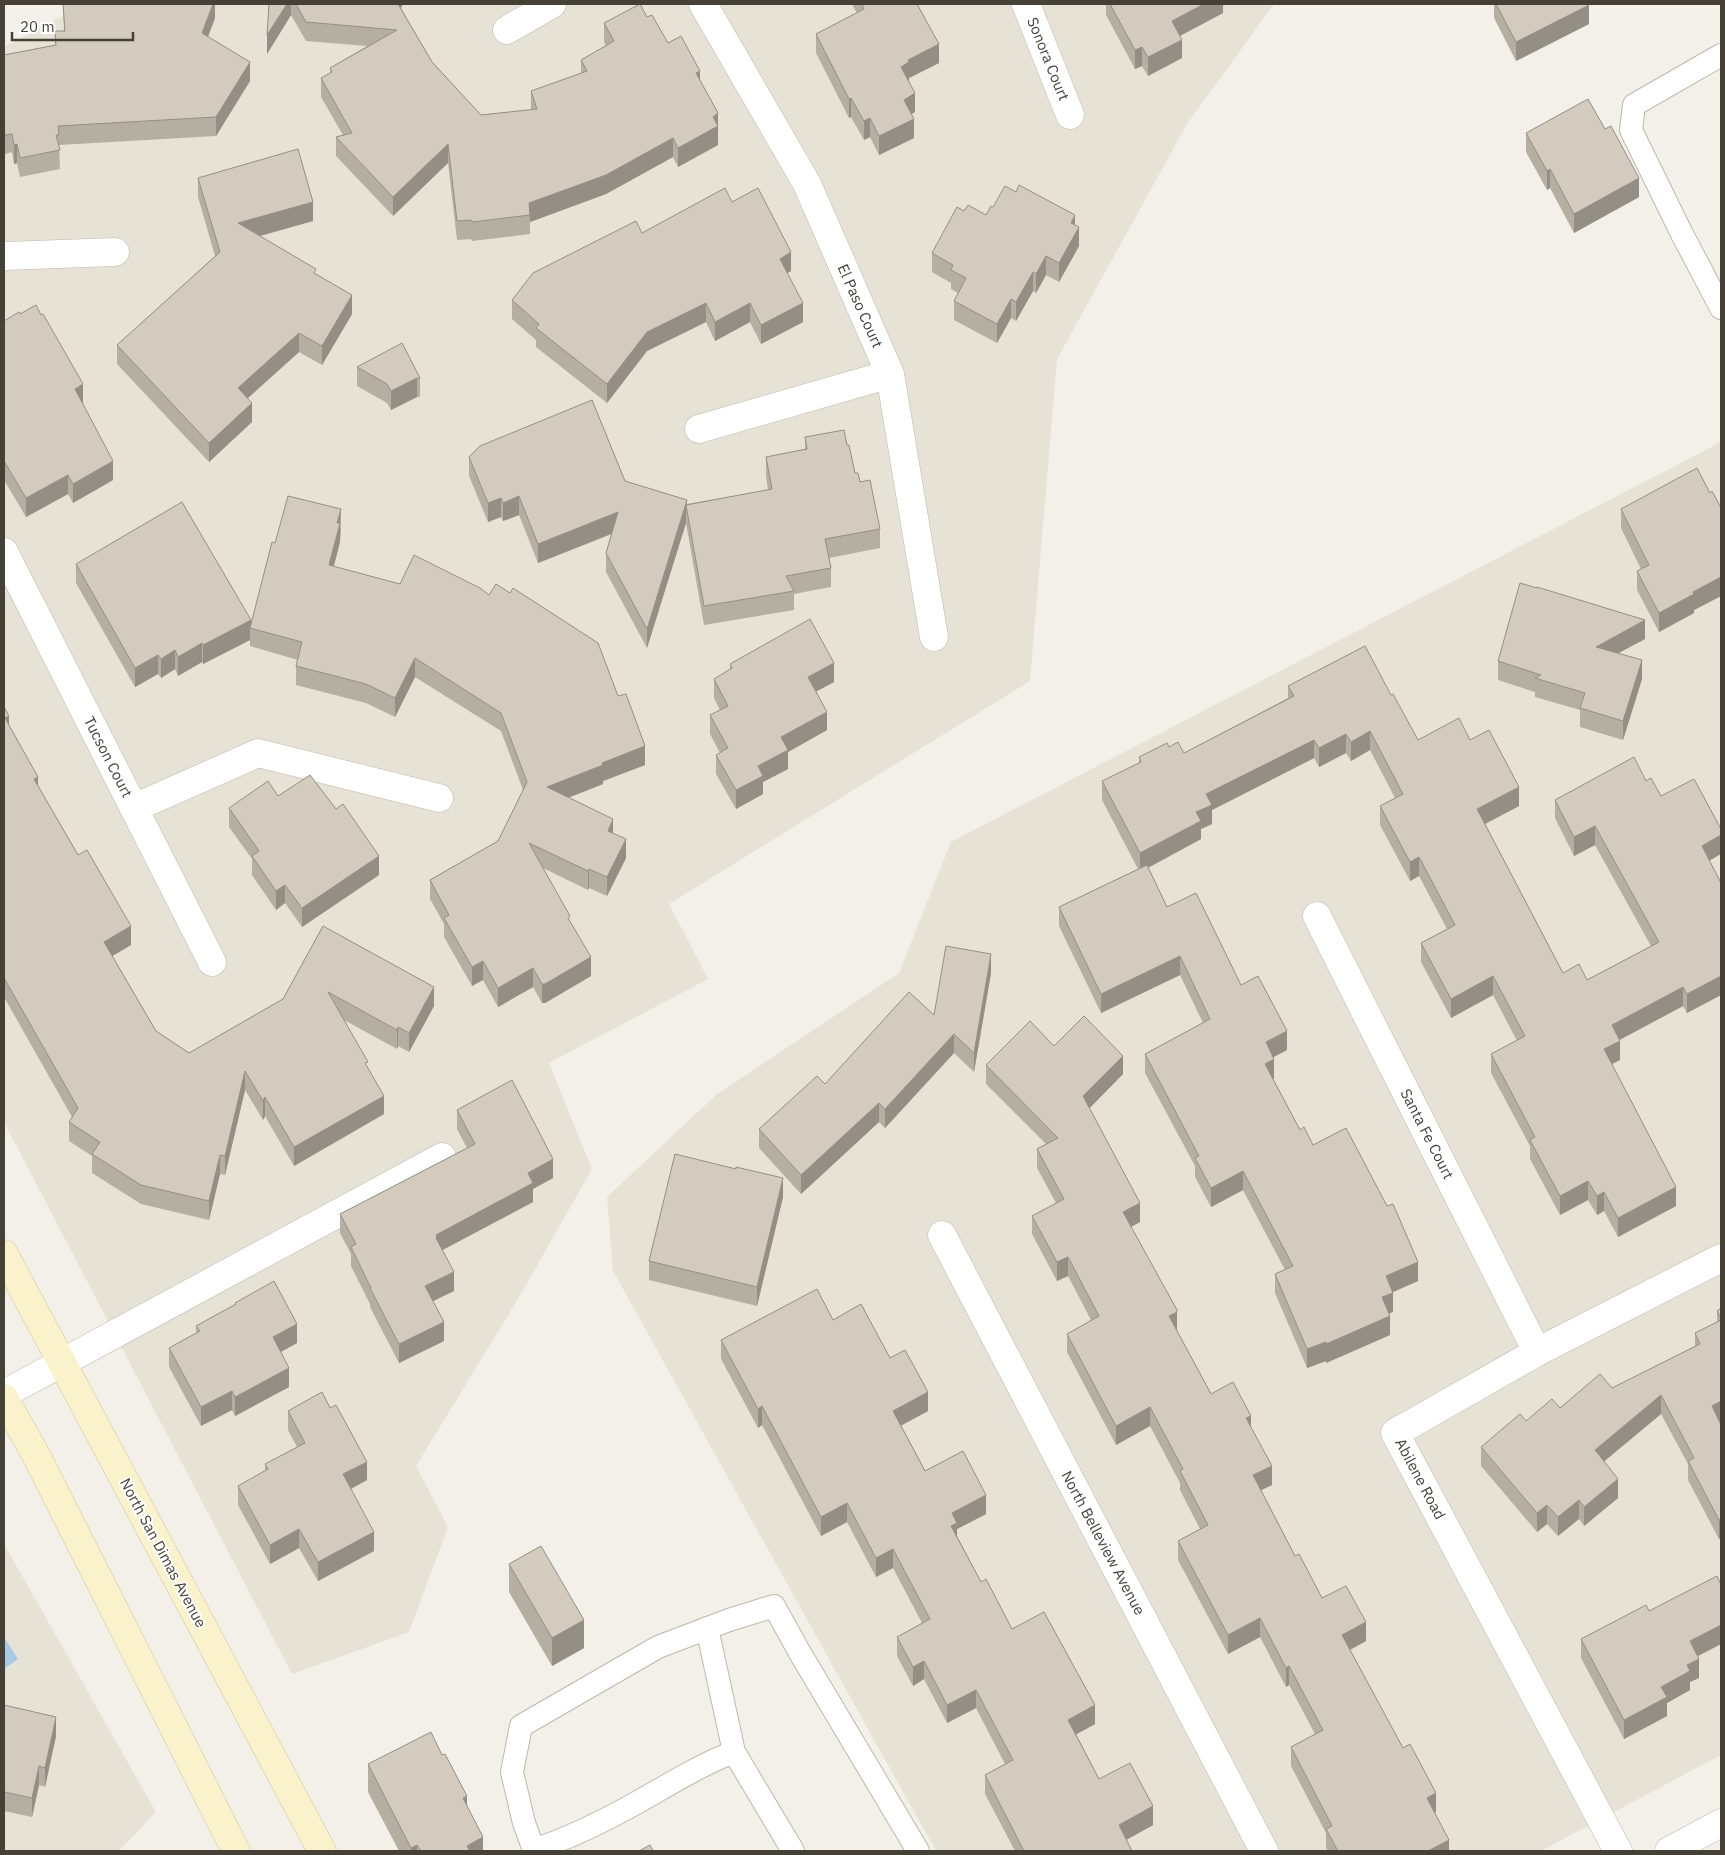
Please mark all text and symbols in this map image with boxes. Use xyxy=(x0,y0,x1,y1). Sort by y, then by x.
scale bar xyxy=(12,10,134,42)
street label: Sonora Court xyxy=(1023,14,1074,103)
text: 20 m xyxy=(20,17,55,36)
street label: El Paso Court xyxy=(834,261,887,351)
street label: Tucson Court xyxy=(80,713,137,801)
street label: Santa Fe Court xyxy=(1397,1085,1458,1182)
street label: Abilene Road xyxy=(1391,1435,1450,1523)
street label: North Belleview Avenue xyxy=(1057,1467,1150,1618)
street label: North San Dimas Avenue xyxy=(116,1475,211,1631)

